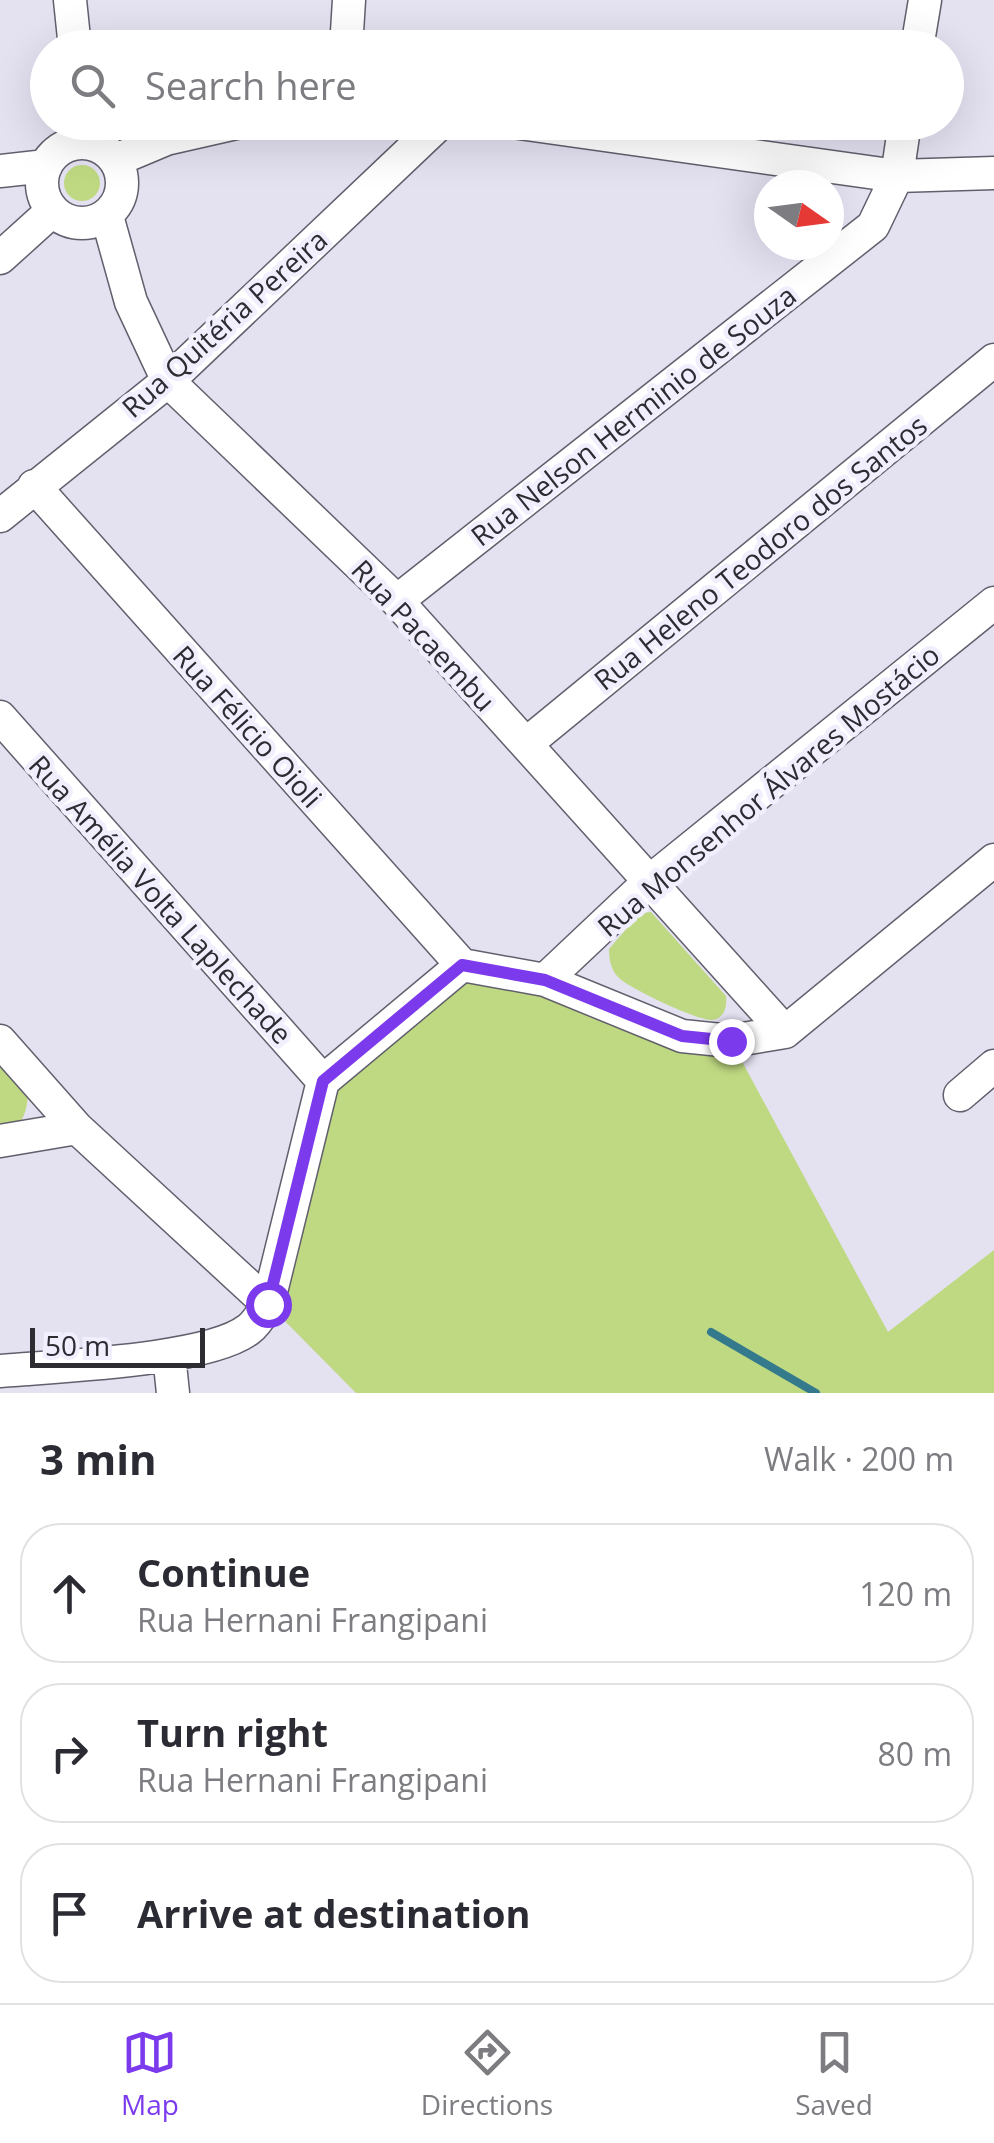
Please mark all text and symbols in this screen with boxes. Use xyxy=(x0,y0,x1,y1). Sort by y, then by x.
search box xyxy=(30,30,964,140)
icon: search xyxy=(65,58,120,113)
text: Search here xyxy=(145,59,357,111)
north arrow xyxy=(754,170,844,260)
street label: Rua Quitéria Pereira xyxy=(113,221,335,425)
street label: Rua Nelson Herminio de Souza xyxy=(462,276,804,554)
street label: Rua Heleno Teodoro dos Santos xyxy=(586,406,934,698)
street label: Rua Pacaembu xyxy=(344,551,504,719)
street label: Rua Monsenhor Álvares Mostácio xyxy=(589,635,947,945)
street label: Rua Félicio Oioli xyxy=(165,637,331,815)
street label: Rua Amélia Volta Laplechade xyxy=(21,747,301,1051)
route end xyxy=(709,1019,755,1065)
route start xyxy=(246,1282,292,1328)
scale bar xyxy=(30,1323,205,1368)
text: 50 m xyxy=(45,1326,110,1364)
text: 3 min xyxy=(40,1430,157,1487)
text: Walk · 200 m xyxy=(764,1437,954,1480)
text: Continue xyxy=(137,1546,310,1598)
icon: ahead xyxy=(42,1566,97,1621)
text: 120 m xyxy=(859,1572,952,1615)
text: Rua Hernani Frangipani xyxy=(137,1598,488,1641)
text: Turn right xyxy=(137,1706,328,1758)
icon: right xyxy=(42,1726,97,1781)
text: 80 m xyxy=(877,1732,952,1775)
text: Rua Hernani Frangipani xyxy=(137,1758,488,1801)
icon: arrive xyxy=(42,1886,97,1941)
text: Arrive at destination xyxy=(137,1887,531,1939)
tab: Map xyxy=(121,2025,179,2123)
tab: Directions xyxy=(421,2025,553,2123)
tab: Saved xyxy=(795,2025,873,2123)

